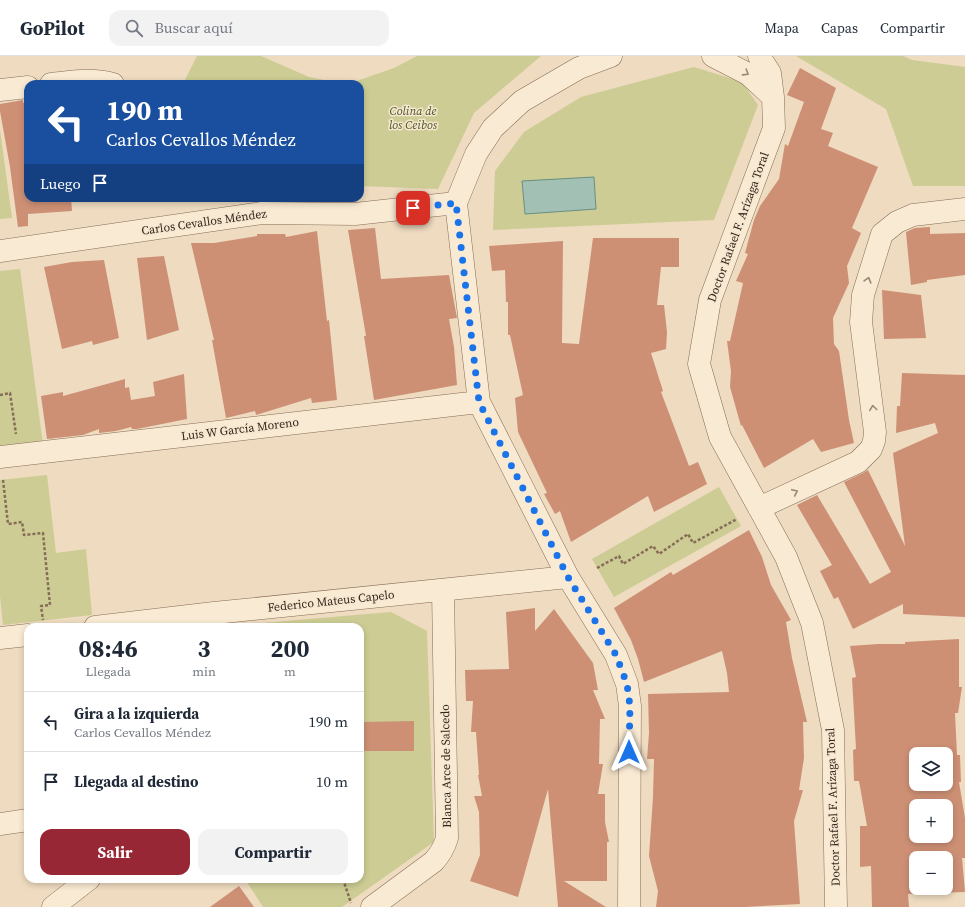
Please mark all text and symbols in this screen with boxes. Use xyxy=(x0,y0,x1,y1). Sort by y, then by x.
search box xyxy=(109,10,389,46)
text: GoPilot xyxy=(20,15,85,41)
icon: search xyxy=(123,17,145,39)
text: Buscar aquí xyxy=(155,17,233,38)
text: Mapa xyxy=(764,18,799,38)
text: Capas xyxy=(821,18,858,38)
text: Compartir xyxy=(880,18,945,38)
one-way arrow xyxy=(742,68,749,76)
text: 190 m xyxy=(106,91,183,129)
icon: left xyxy=(40,96,92,148)
park label: Colina de los Ceibos xyxy=(389,103,438,133)
text: Carlos Cevallos Méndez xyxy=(106,127,296,152)
street label: Doctor Rafael F. Arízaga Toral xyxy=(703,149,773,304)
icon: arrive xyxy=(89,172,111,194)
text: Luego xyxy=(40,173,81,194)
pin xyxy=(396,191,430,225)
icon: arrive xyxy=(402,197,424,219)
street label: Carlos Cevallos Méndez xyxy=(140,205,268,239)
one-way arrow xyxy=(863,277,872,284)
one-way arrow xyxy=(869,405,878,411)
street label: Luis W García Moreno xyxy=(180,414,300,444)
one-way arrow xyxy=(790,489,798,497)
street label: Federico Mateus Capelo xyxy=(267,586,396,616)
text: 08:46 xyxy=(79,632,138,665)
text: 3 xyxy=(198,632,211,665)
text: 200 xyxy=(270,632,309,665)
text: Llegada xyxy=(86,663,131,680)
text: min xyxy=(192,663,216,680)
text: m xyxy=(284,663,296,680)
text: Gira a la izquierda xyxy=(74,703,199,724)
street label: Blanca Arce de Salcedo xyxy=(437,704,455,828)
icon: left xyxy=(40,711,62,733)
text: 190 m xyxy=(308,711,348,732)
text: Carlos Cevallos Méndez xyxy=(74,724,211,741)
street label: Doctor Rafael F. Arízaga Toral xyxy=(822,727,844,887)
position arrow xyxy=(608,731,650,773)
map controls xyxy=(909,747,953,895)
button: layers xyxy=(909,747,953,791)
icon: arrive xyxy=(40,771,62,793)
text: Llegada al destino xyxy=(74,771,199,792)
text: 10 m xyxy=(316,771,348,792)
button: + xyxy=(909,799,953,843)
button: Salir xyxy=(40,829,190,875)
button: Compartir xyxy=(198,829,348,875)
button: − xyxy=(909,851,953,895)

